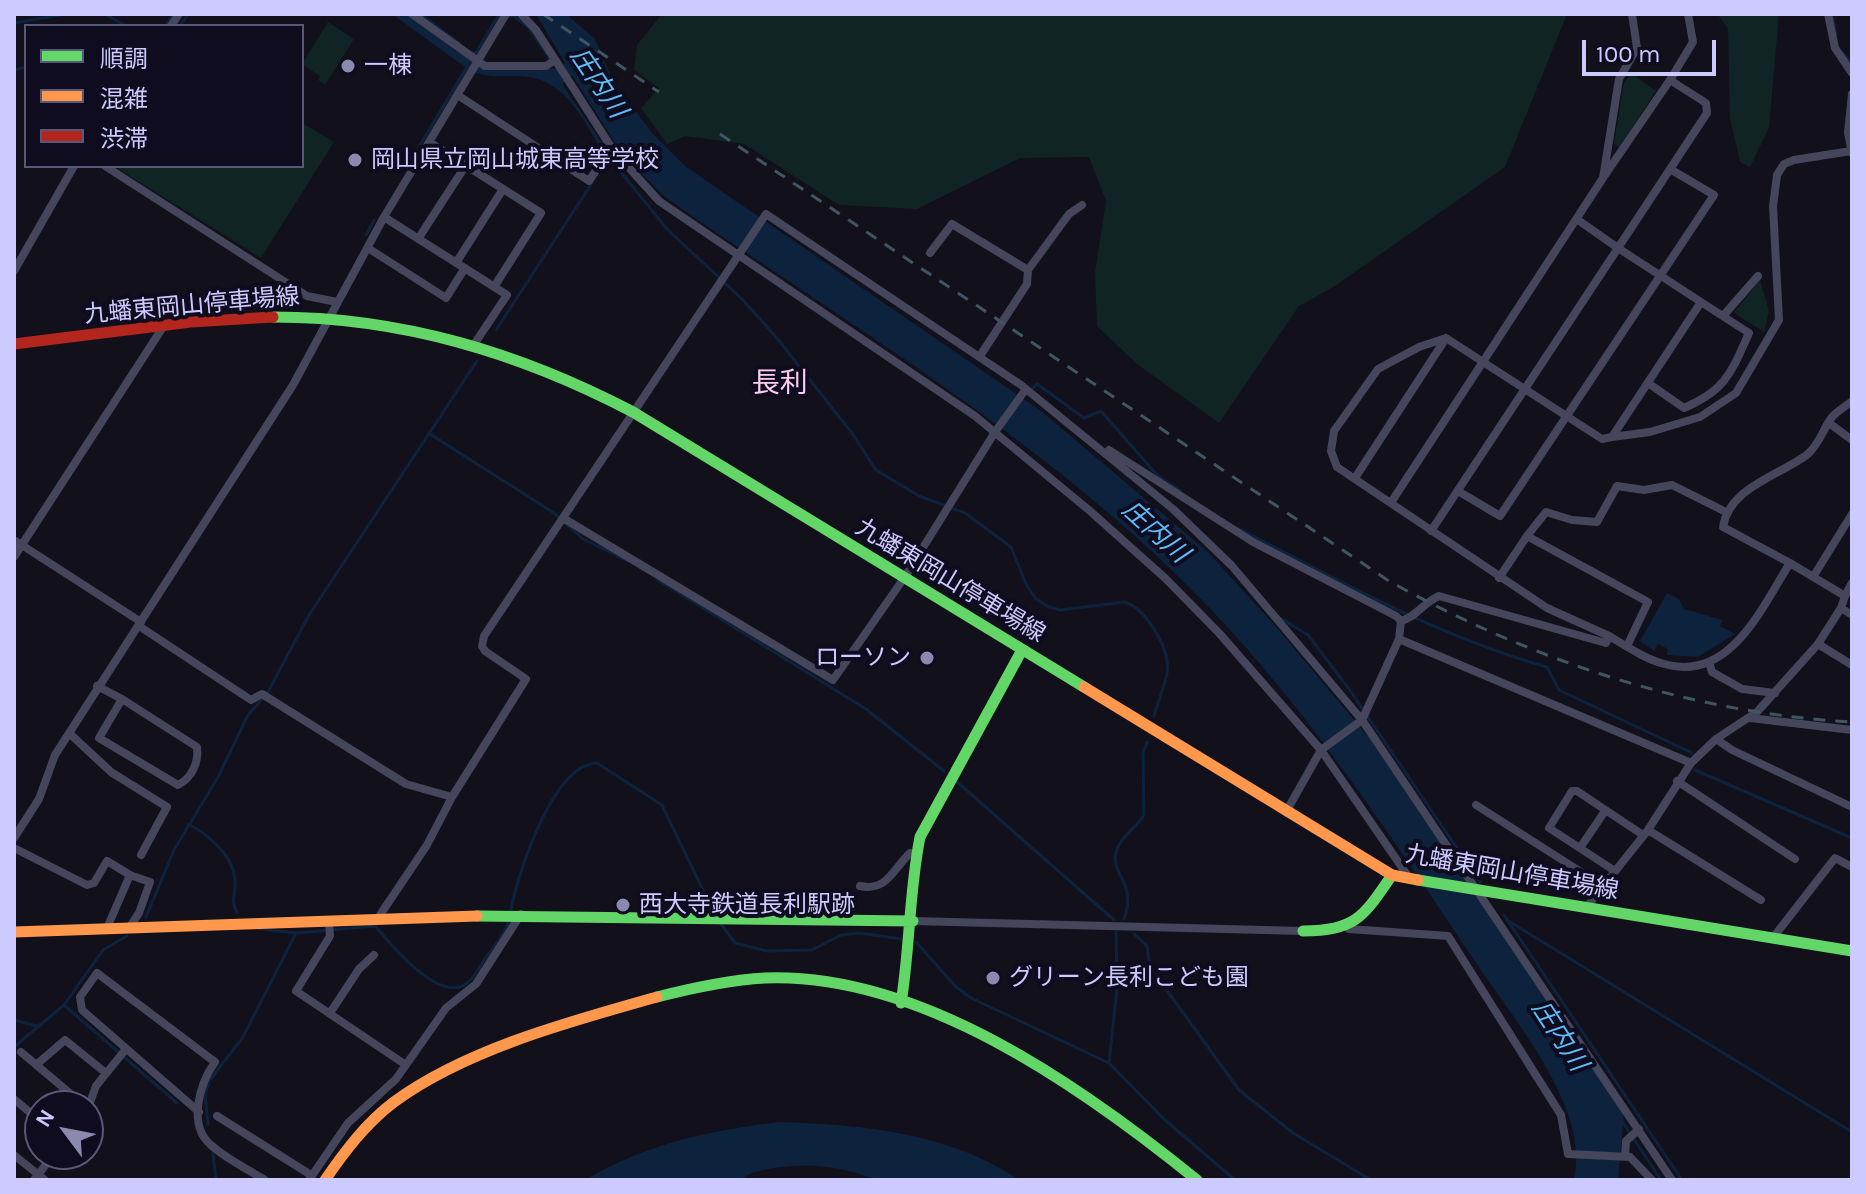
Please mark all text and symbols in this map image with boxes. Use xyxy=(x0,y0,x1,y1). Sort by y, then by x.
legend xyxy=(24,24,304,168)
scale bar xyxy=(1586,24,1720,74)
text: 100 m xyxy=(1596,40,1661,68)
water label: 庄内川 xyxy=(563,42,633,124)
text: 順調 xyxy=(100,45,148,73)
place label: 一棟 xyxy=(364,52,412,80)
marker: 一棟 xyxy=(339,57,357,75)
text: 混雑 xyxy=(100,85,148,113)
text: 渋滞 xyxy=(100,125,148,153)
place label: 岡山県立岡山城東高等学校 xyxy=(371,146,659,174)
marker: 岡山県立岡山城東高等学校 xyxy=(346,151,364,169)
street label: 九蟠東岡山停車場線 xyxy=(83,282,301,330)
district label: 長利 xyxy=(752,367,808,401)
water label: 庄内川 xyxy=(1116,494,1194,570)
street label: 九蟠東岡山停車場線 xyxy=(850,513,1050,649)
place label: ローソン xyxy=(815,644,911,672)
marker: ローソン xyxy=(918,649,936,667)
street label: 九蟠東岡山停車場線 xyxy=(1403,840,1621,906)
place label: 西大寺鉄道長利駅跡 xyxy=(639,891,855,919)
marker: 西大寺鉄道長利駅跡 xyxy=(614,896,632,914)
place label: グリーン長利こども園 xyxy=(1009,964,1249,992)
marker: グリーン長利こども園 xyxy=(984,969,1002,987)
water label: 庄内川 xyxy=(1525,995,1593,1077)
north arrow xyxy=(24,1090,104,1170)
text: N xyxy=(30,1105,61,1132)

